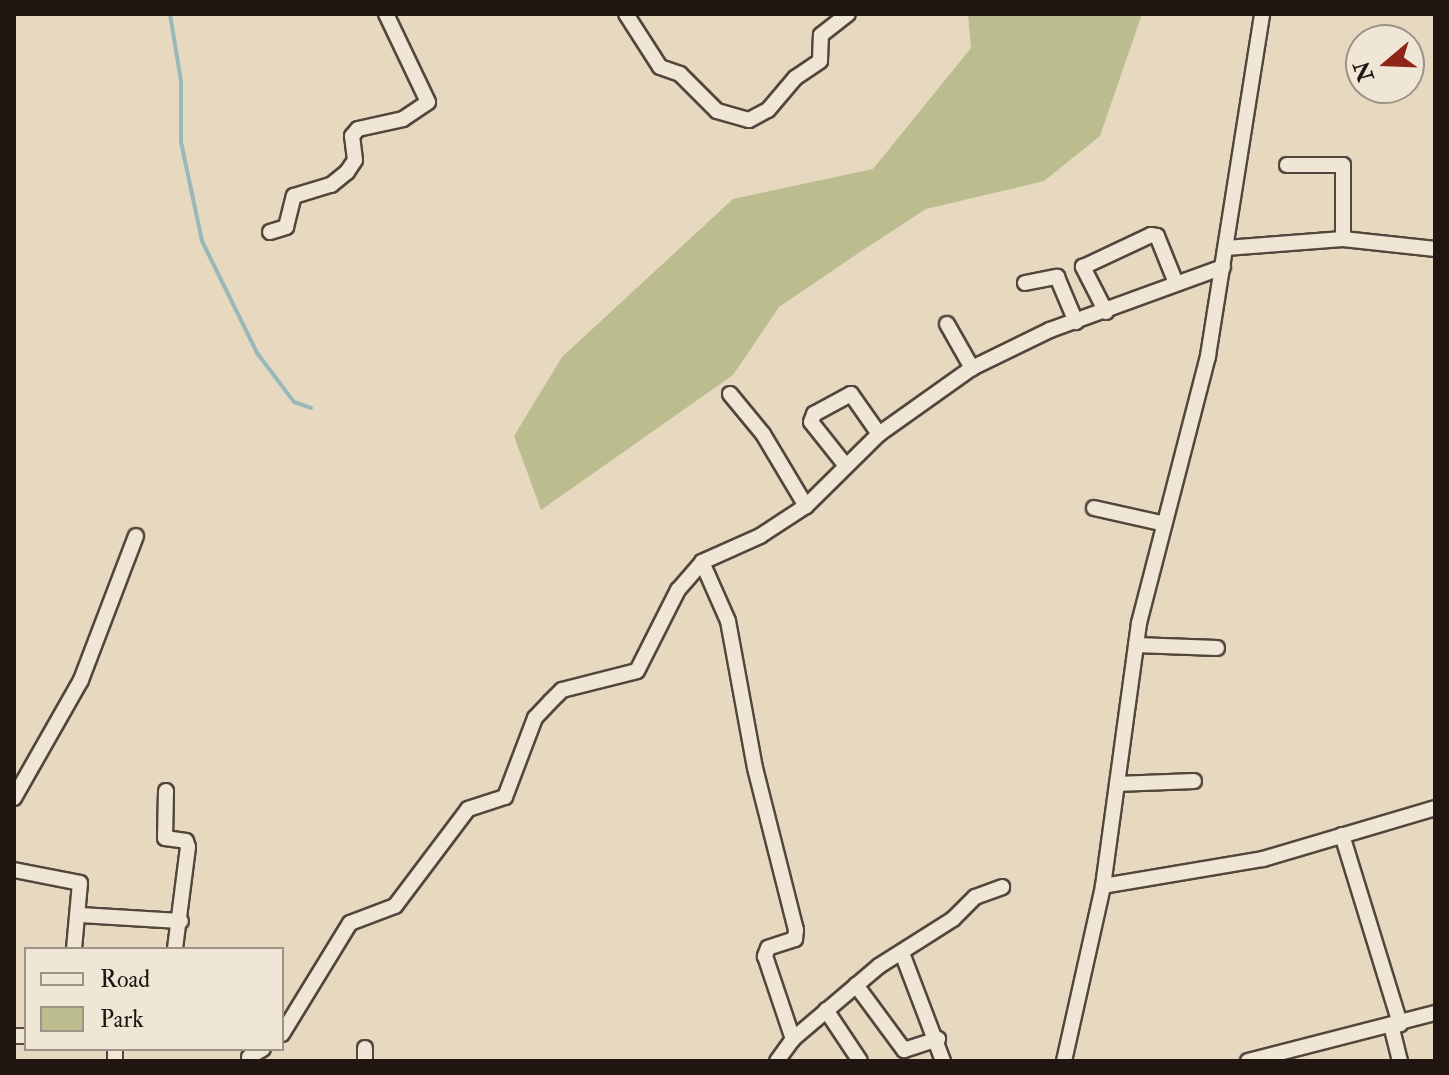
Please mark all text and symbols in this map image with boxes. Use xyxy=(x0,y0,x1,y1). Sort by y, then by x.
north arrow xyxy=(1345,24,1425,104)
text: N xyxy=(1348,57,1381,85)
legend xyxy=(24,947,284,1051)
text: Road xyxy=(100,964,150,995)
text: Park xyxy=(100,1004,144,1035)

